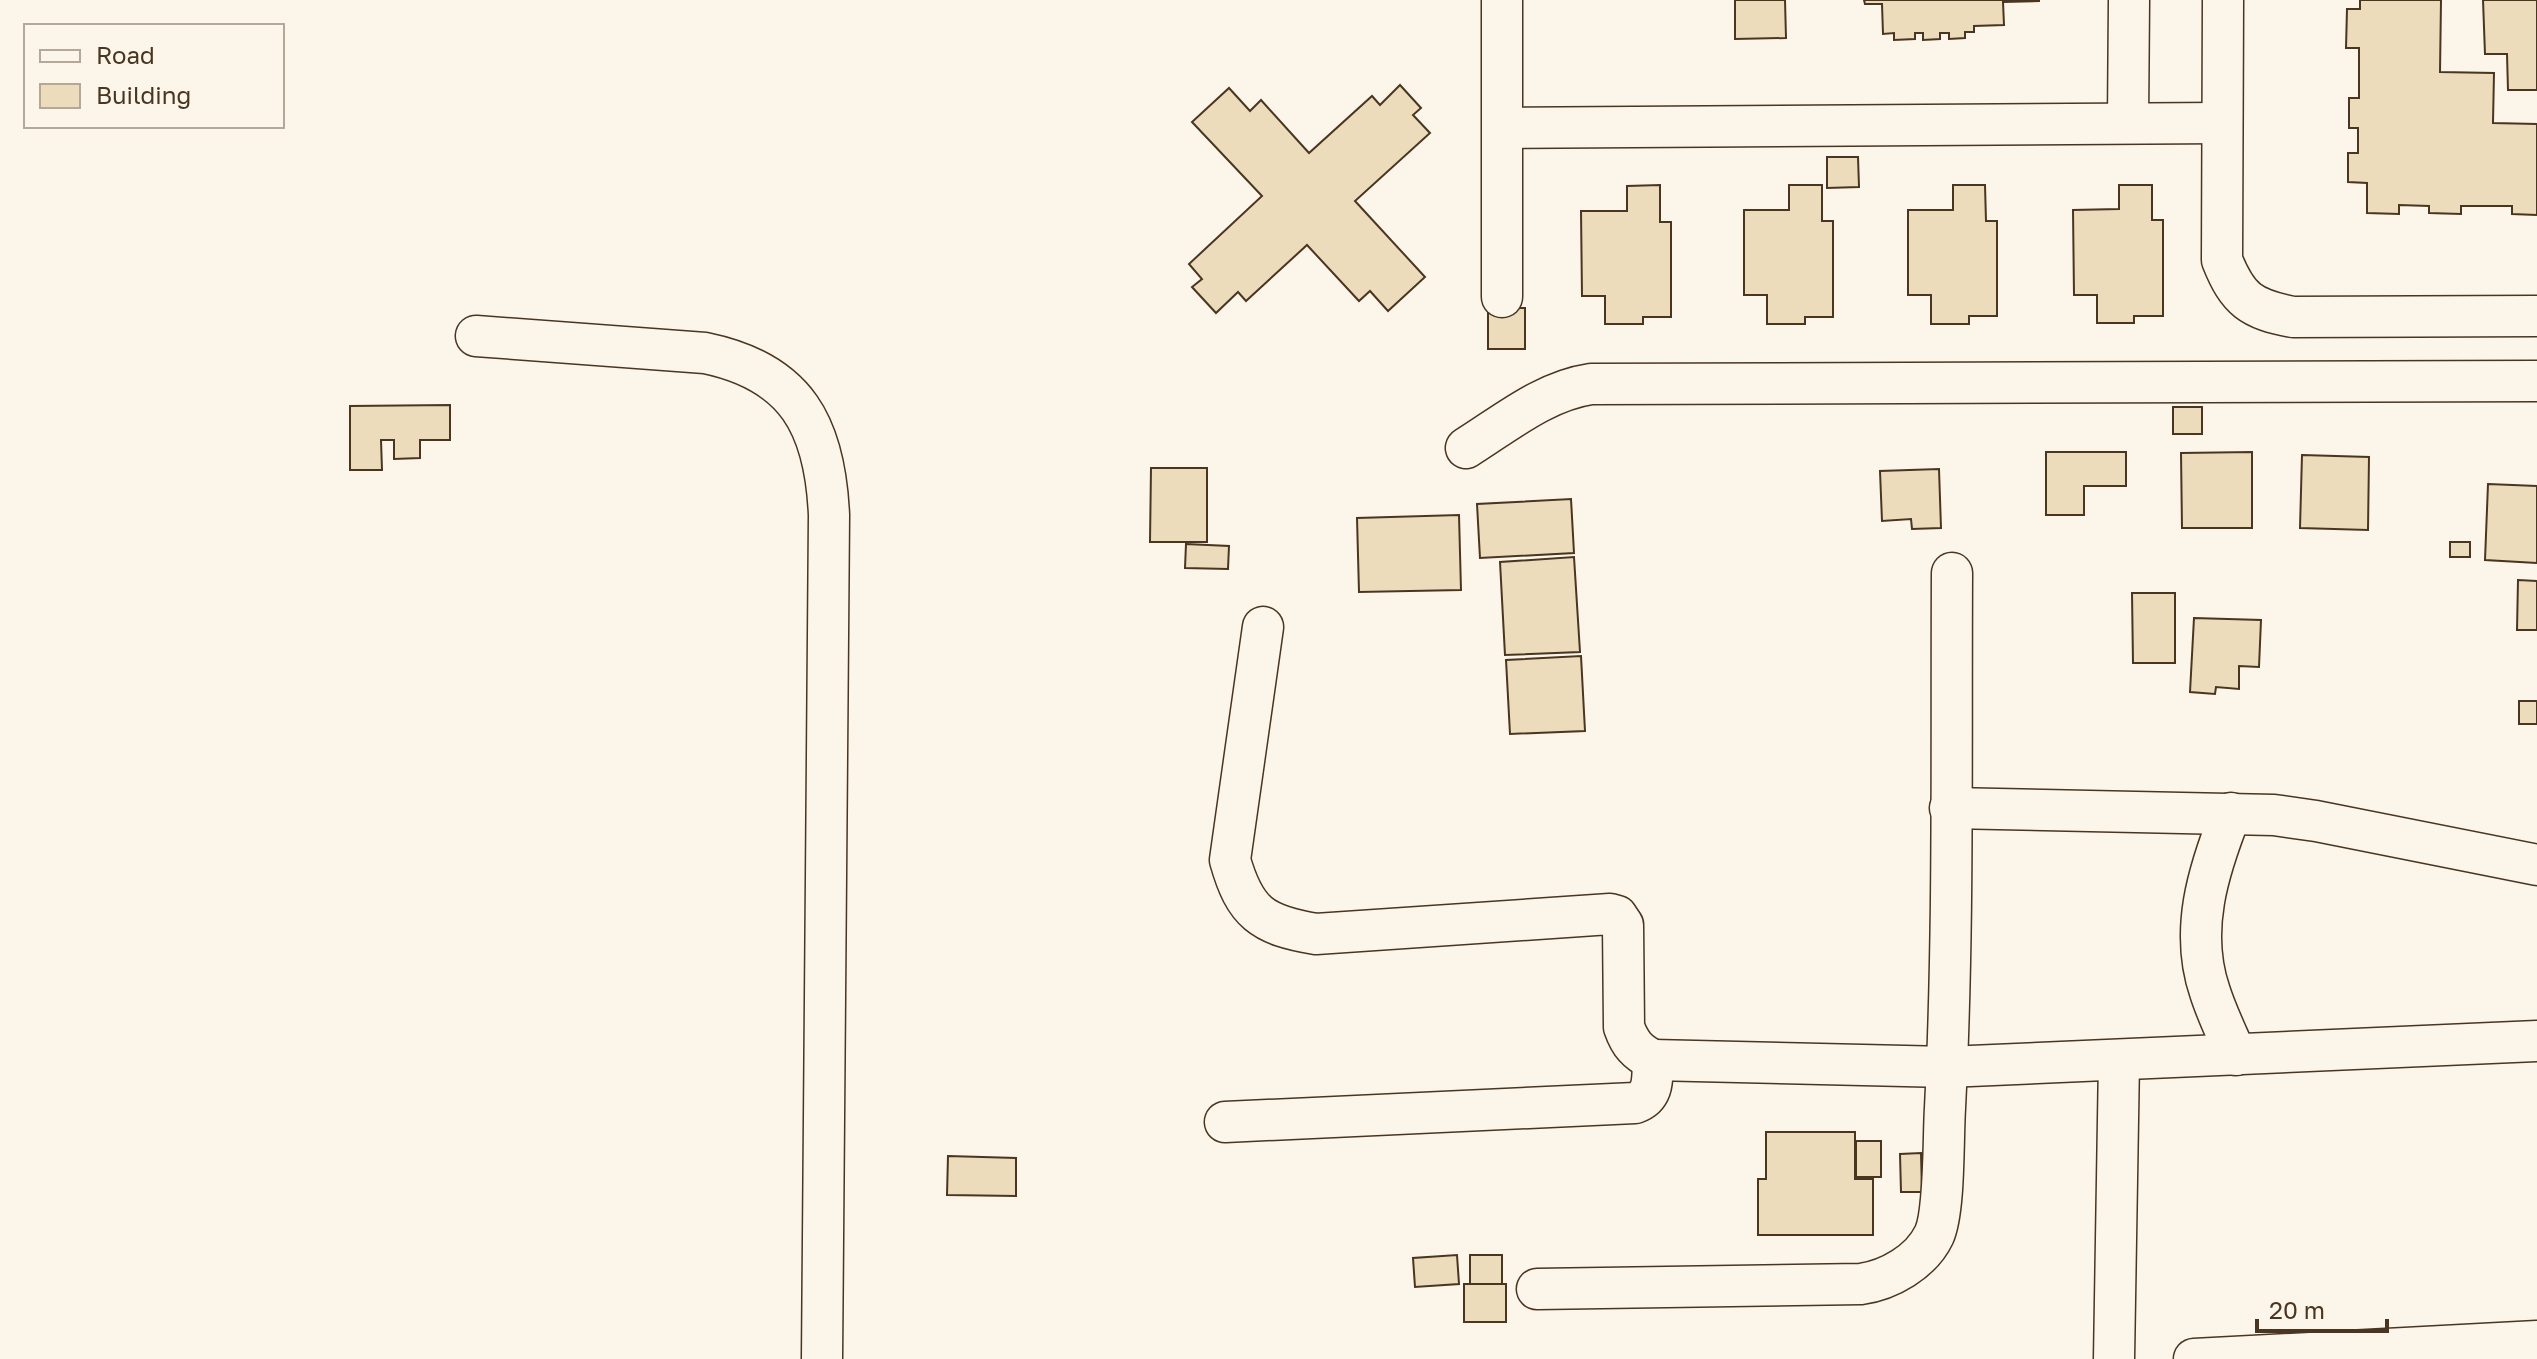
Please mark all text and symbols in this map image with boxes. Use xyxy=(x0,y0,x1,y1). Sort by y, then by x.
legend xyxy=(24,24,284,128)
text: Road xyxy=(96,40,155,69)
text: Building xyxy=(96,80,191,109)
scale bar xyxy=(2257,1283,2387,1333)
text: 20 m xyxy=(2269,1295,2325,1324)

